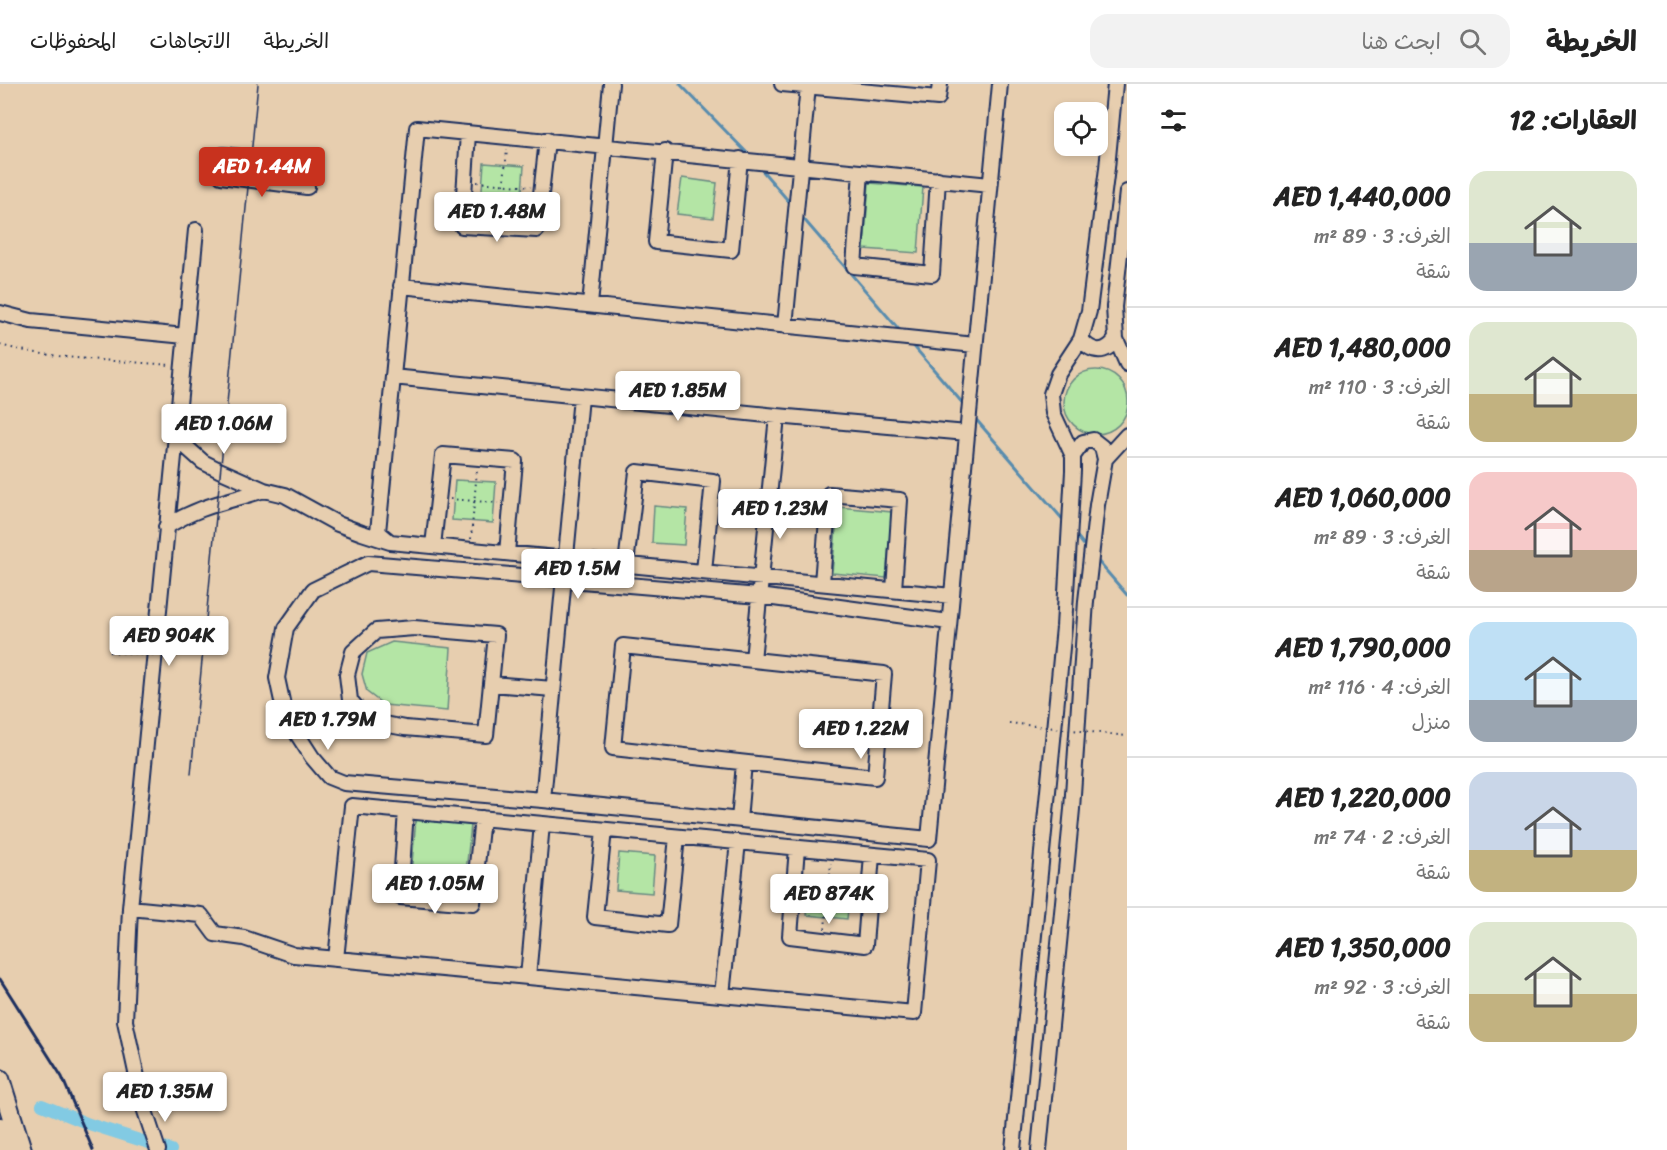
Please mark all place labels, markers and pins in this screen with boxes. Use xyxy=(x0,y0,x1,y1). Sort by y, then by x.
pin: AED 1.44M xyxy=(193,147,331,198)
pin: AED 1.48M xyxy=(428,192,566,243)
pin: AED 1.85M xyxy=(609,371,747,422)
pin: AED 1.06M xyxy=(155,404,293,455)
pin: AED 1.23M xyxy=(711,489,849,540)
pin: AED 1.5M xyxy=(516,549,640,600)
pin: AED 904K xyxy=(107,616,231,667)
pin: AED 1.79M xyxy=(259,700,397,751)
pin: AED 1.22M xyxy=(792,709,930,760)
pin: AED 1.05M xyxy=(366,864,504,915)
pin: AED 874K xyxy=(767,874,891,925)
pin: AED 1.35M xyxy=(96,1072,234,1123)

